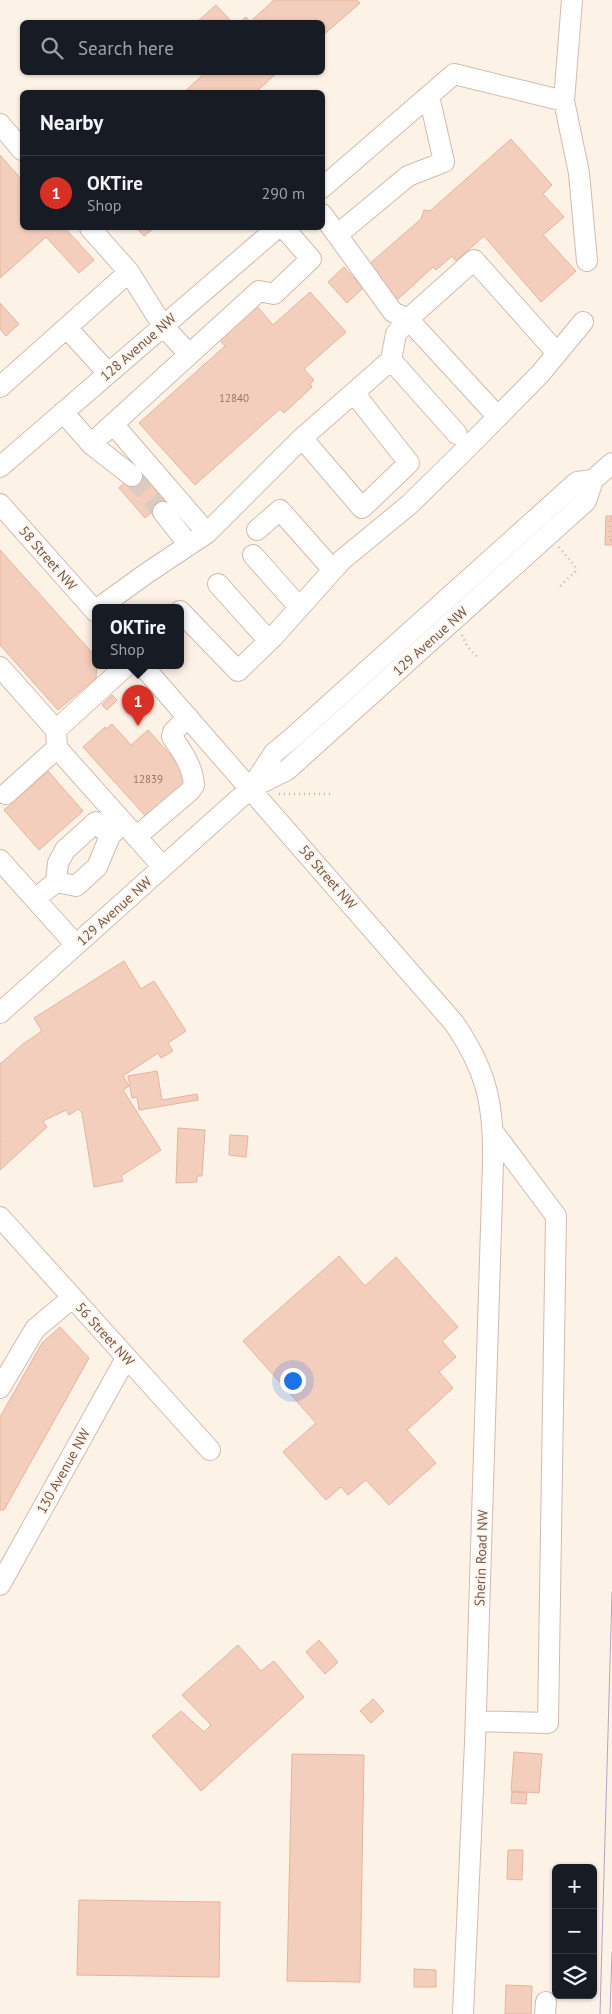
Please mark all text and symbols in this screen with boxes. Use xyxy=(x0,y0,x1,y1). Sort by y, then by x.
search box xyxy=(20,20,325,75)
icon: search xyxy=(38,34,66,62)
text: Search here xyxy=(78,36,174,60)
text: Nearby xyxy=(40,109,103,136)
text: OKTire xyxy=(87,171,143,195)
text: 1 xyxy=(51,183,61,203)
text: 290 m xyxy=(262,183,305,203)
text: Shop xyxy=(87,195,121,215)
street label: 128 Avenue NW xyxy=(96,309,180,385)
house number: 12840 xyxy=(219,391,249,405)
street label: 58 Street NW xyxy=(15,522,81,594)
street label: 129 Avenue NW xyxy=(389,602,471,679)
popup xyxy=(92,604,184,669)
text: OKTire xyxy=(110,615,166,639)
text: Shop xyxy=(110,639,145,659)
pin: 1 xyxy=(122,685,154,726)
house number: 12839 xyxy=(133,772,163,786)
street label: 58 Street NW xyxy=(295,841,361,913)
street label: 129 Avenue NW xyxy=(73,872,155,949)
street label: 56 Street NW xyxy=(72,1298,139,1370)
your location xyxy=(280,1368,306,1394)
street label: 130 Avenue NW xyxy=(32,1425,94,1517)
street label: Sherin Road NW xyxy=(470,1509,492,1607)
map controls xyxy=(552,1864,597,1999)
button: + xyxy=(552,1864,597,1909)
button: − xyxy=(552,1909,597,1954)
button: layers xyxy=(552,1954,597,1999)

